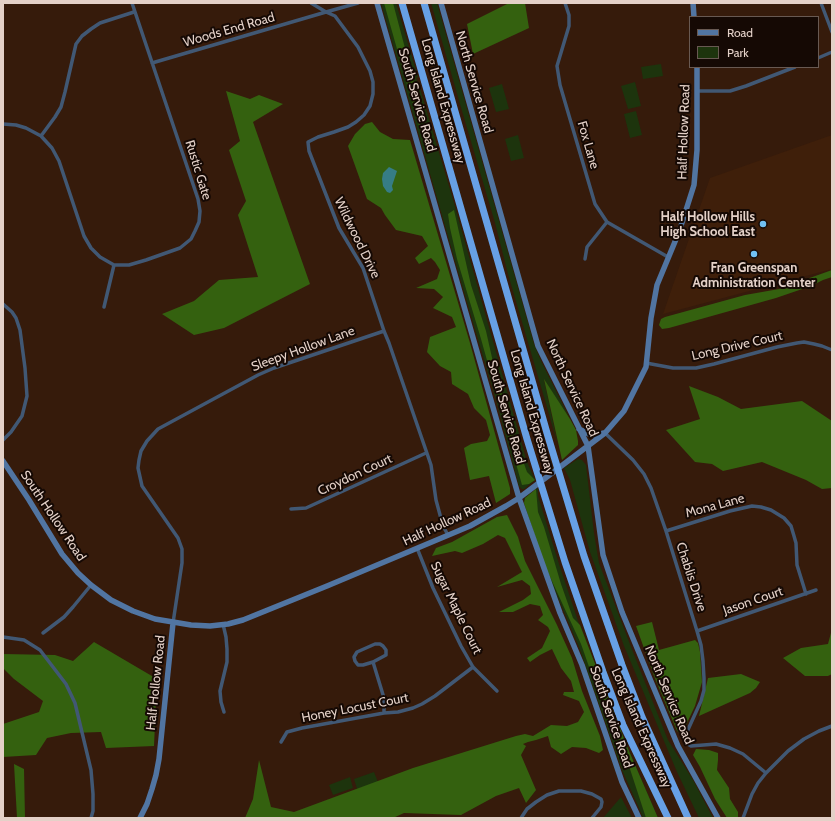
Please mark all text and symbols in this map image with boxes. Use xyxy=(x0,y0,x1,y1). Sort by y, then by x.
street label: Woods End Road xyxy=(182,10,276,50)
legend xyxy=(689,16,819,68)
text: Road xyxy=(727,25,753,40)
street label: North Service Road xyxy=(452,29,496,135)
street label: Long Island Expressway xyxy=(418,37,468,165)
text: Park xyxy=(727,45,749,60)
street label: South Service Road xyxy=(395,46,439,154)
street label: Half Hollow Road xyxy=(675,84,693,180)
street label: Fox Lane xyxy=(574,119,602,171)
street label: Rustic Gate xyxy=(182,138,214,202)
street label: Wildwood Drive xyxy=(331,195,383,281)
place label: Half Hollow Hills High School East xyxy=(660,209,755,240)
marker: Half Hollow Hills High School East xyxy=(758,219,768,229)
marker: Fran Greenspan Administration Center xyxy=(749,249,759,259)
place label: Fran Greenspan Administration Center xyxy=(693,260,815,291)
street label: Sleepy Hollow Lane xyxy=(249,323,357,375)
street label: Long Drive Court xyxy=(690,328,784,364)
street label: North Service Road xyxy=(543,337,601,439)
street label: Long Island Expressway xyxy=(507,348,557,476)
street label: South Service Road xyxy=(484,358,528,466)
street label: Croydon Court xyxy=(315,451,395,499)
street label: South Hollow Road xyxy=(17,468,89,564)
street label: Mona Lane xyxy=(684,491,746,521)
street label: Half Hollow Road xyxy=(400,495,494,549)
street label: Chablis Drive xyxy=(672,540,710,614)
street label: Sugar Maple Court xyxy=(427,559,485,657)
street label: Jason Court xyxy=(721,583,785,619)
street label: Half Hollow Road xyxy=(143,635,169,731)
street label: North Service Road xyxy=(641,643,697,747)
street label: South Service Road xyxy=(586,664,636,770)
street label: Long Island Expressway xyxy=(608,666,674,790)
street label: Honey Locust Court xyxy=(300,690,410,726)

